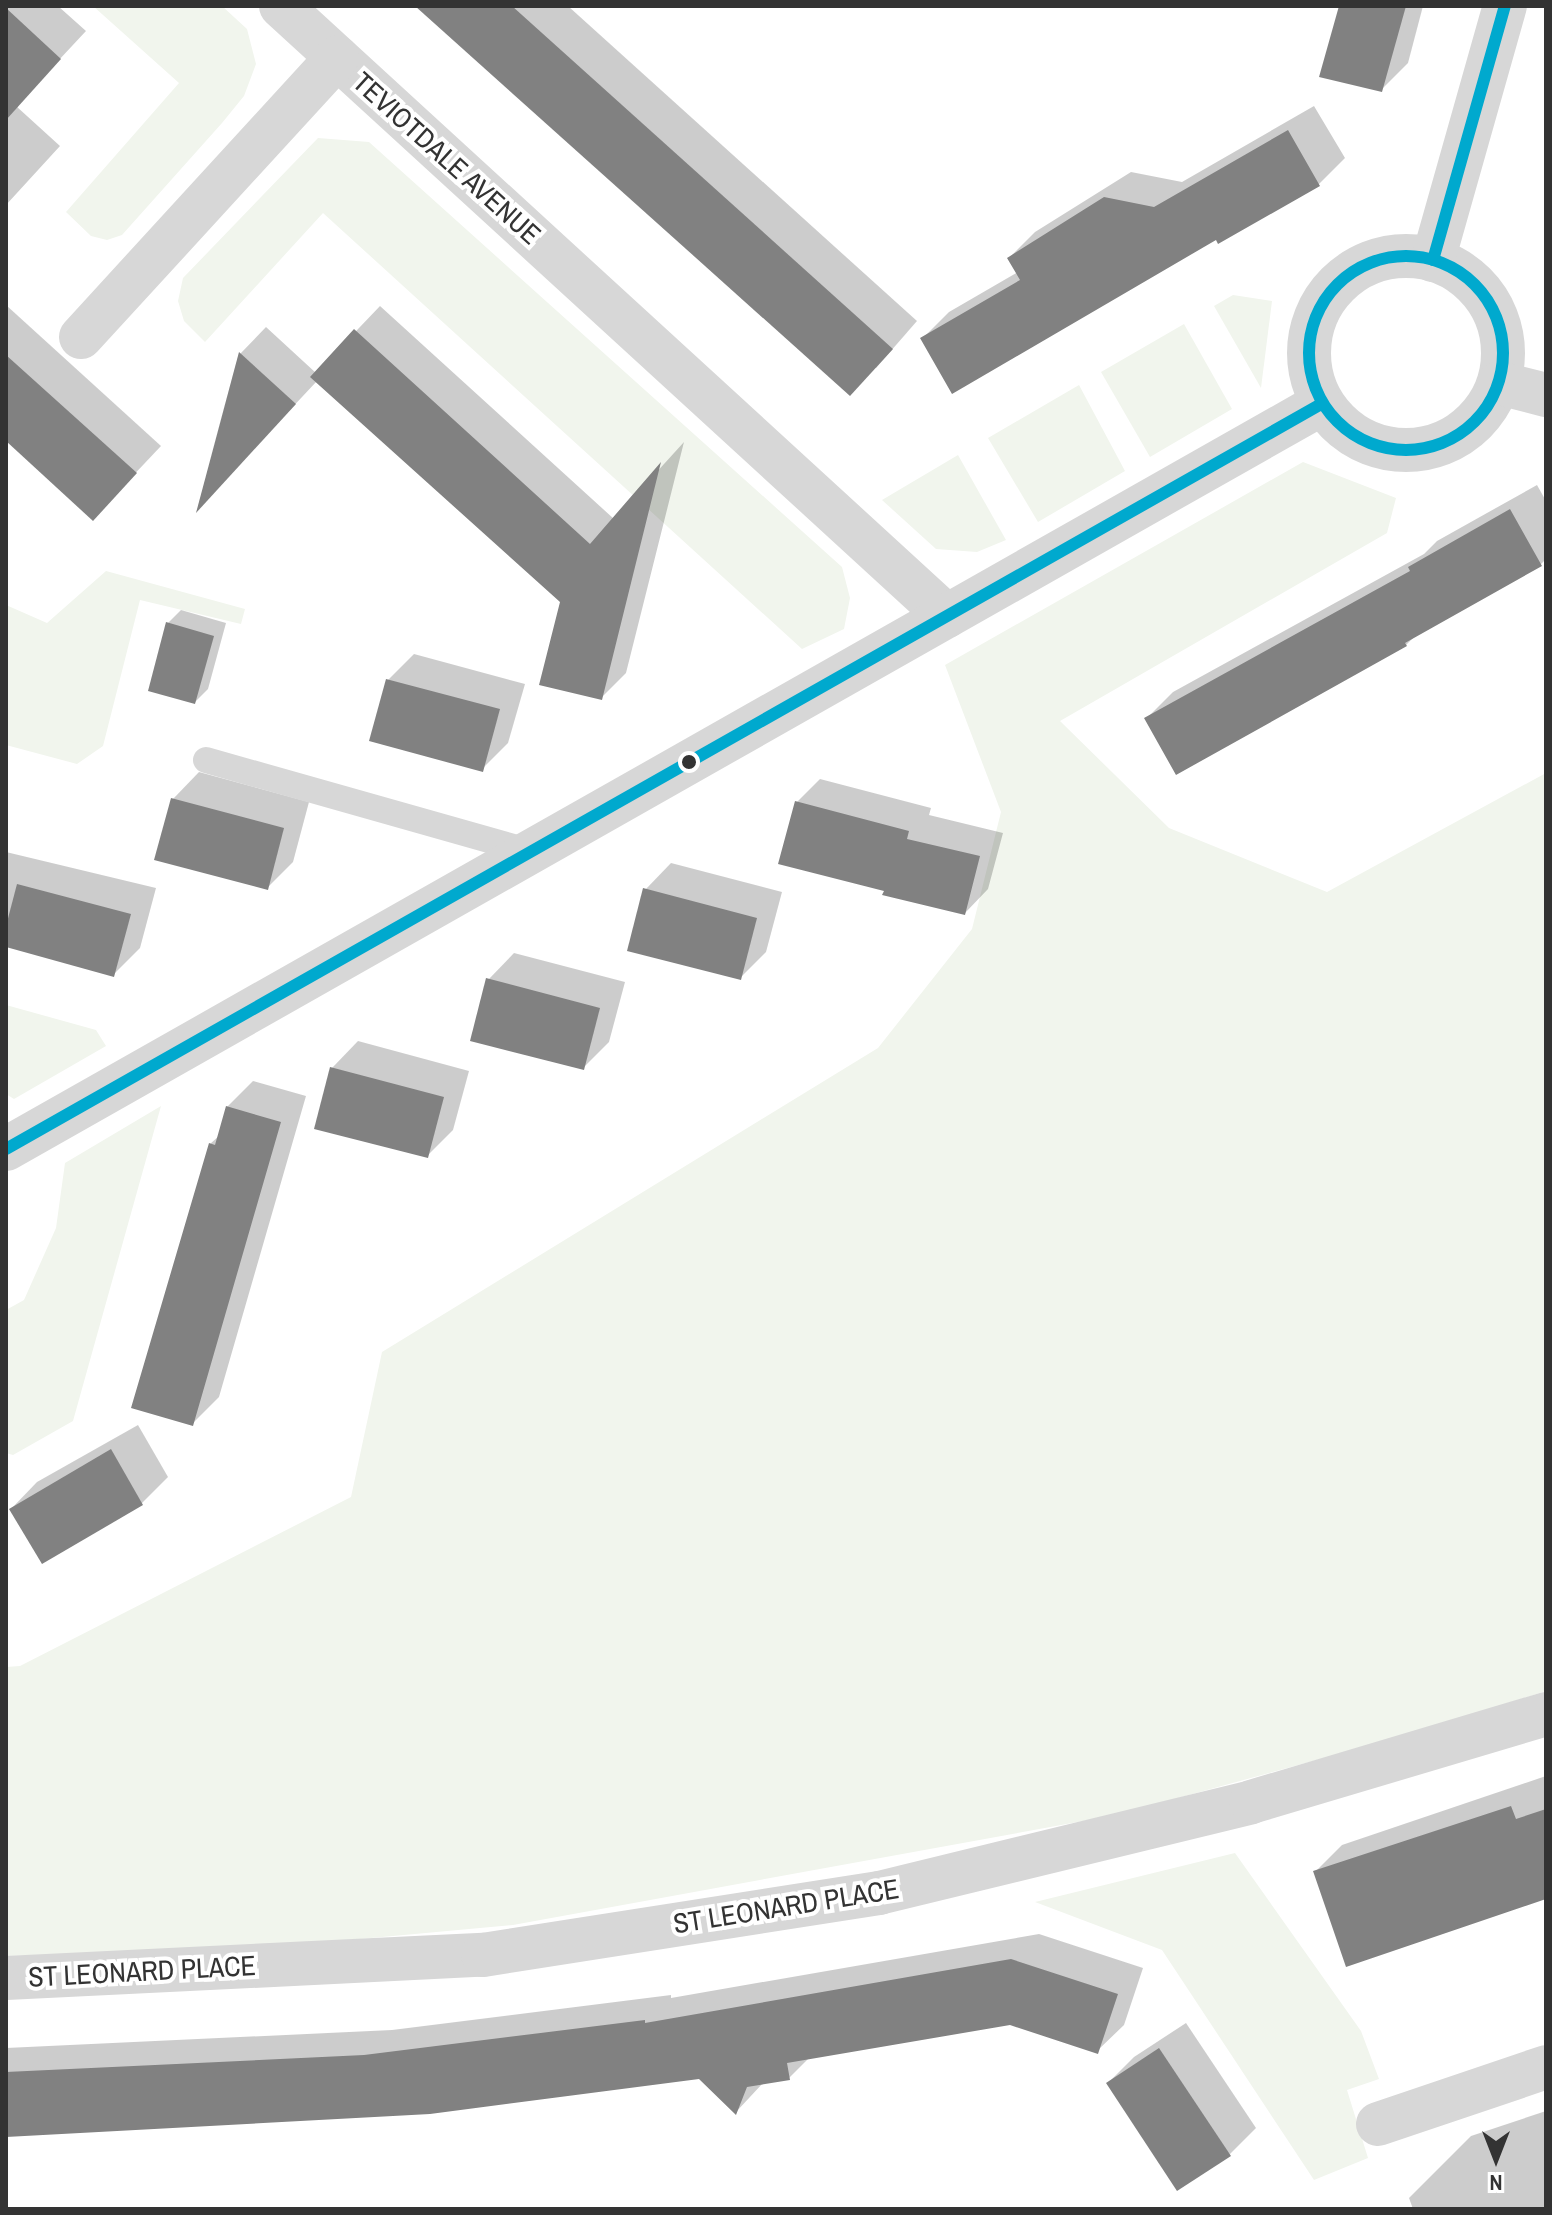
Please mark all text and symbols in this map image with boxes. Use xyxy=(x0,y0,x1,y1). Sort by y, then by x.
street label: TEVIOTDALE AVENUE xyxy=(346,65,548,251)
unlabelled marker xyxy=(681,754,697,770)
street label: ST LEONARD PLACE xyxy=(671,1872,901,1940)
street label: ST LEONARD PLACE xyxy=(27,1948,257,1994)
north arrow xyxy=(1456,2119,1536,2199)
text: N xyxy=(1489,2168,1503,2198)

